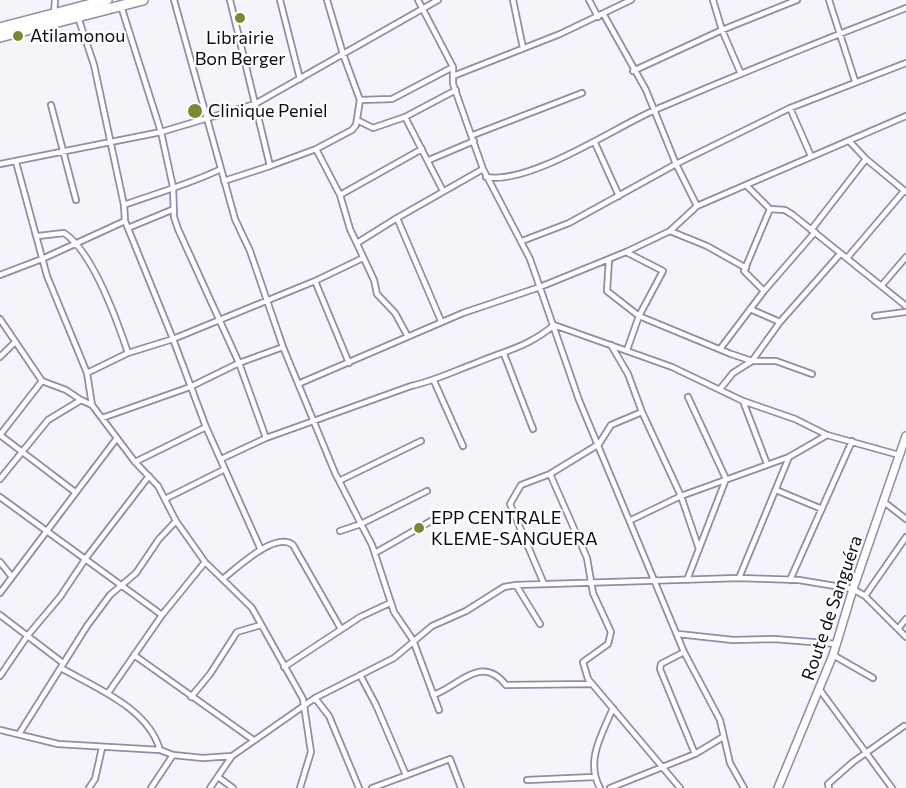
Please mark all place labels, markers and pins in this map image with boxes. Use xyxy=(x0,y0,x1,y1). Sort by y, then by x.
marker: Librairie Bon Berger xyxy=(233,11,247,25)
place label: Atilamonou xyxy=(30,25,125,47)
place label: Librairie Bon Berger xyxy=(195,27,285,70)
marker: Atilamonou xyxy=(11,29,25,43)
place label: Clinique Peniel xyxy=(208,100,327,122)
marker: Clinique Peniel xyxy=(186,102,204,120)
place label: EPP CENTRALE KLEME-SANGUERA xyxy=(431,507,598,550)
marker: EPP CENTRALE KLEME-SANGUERA xyxy=(412,521,426,535)

